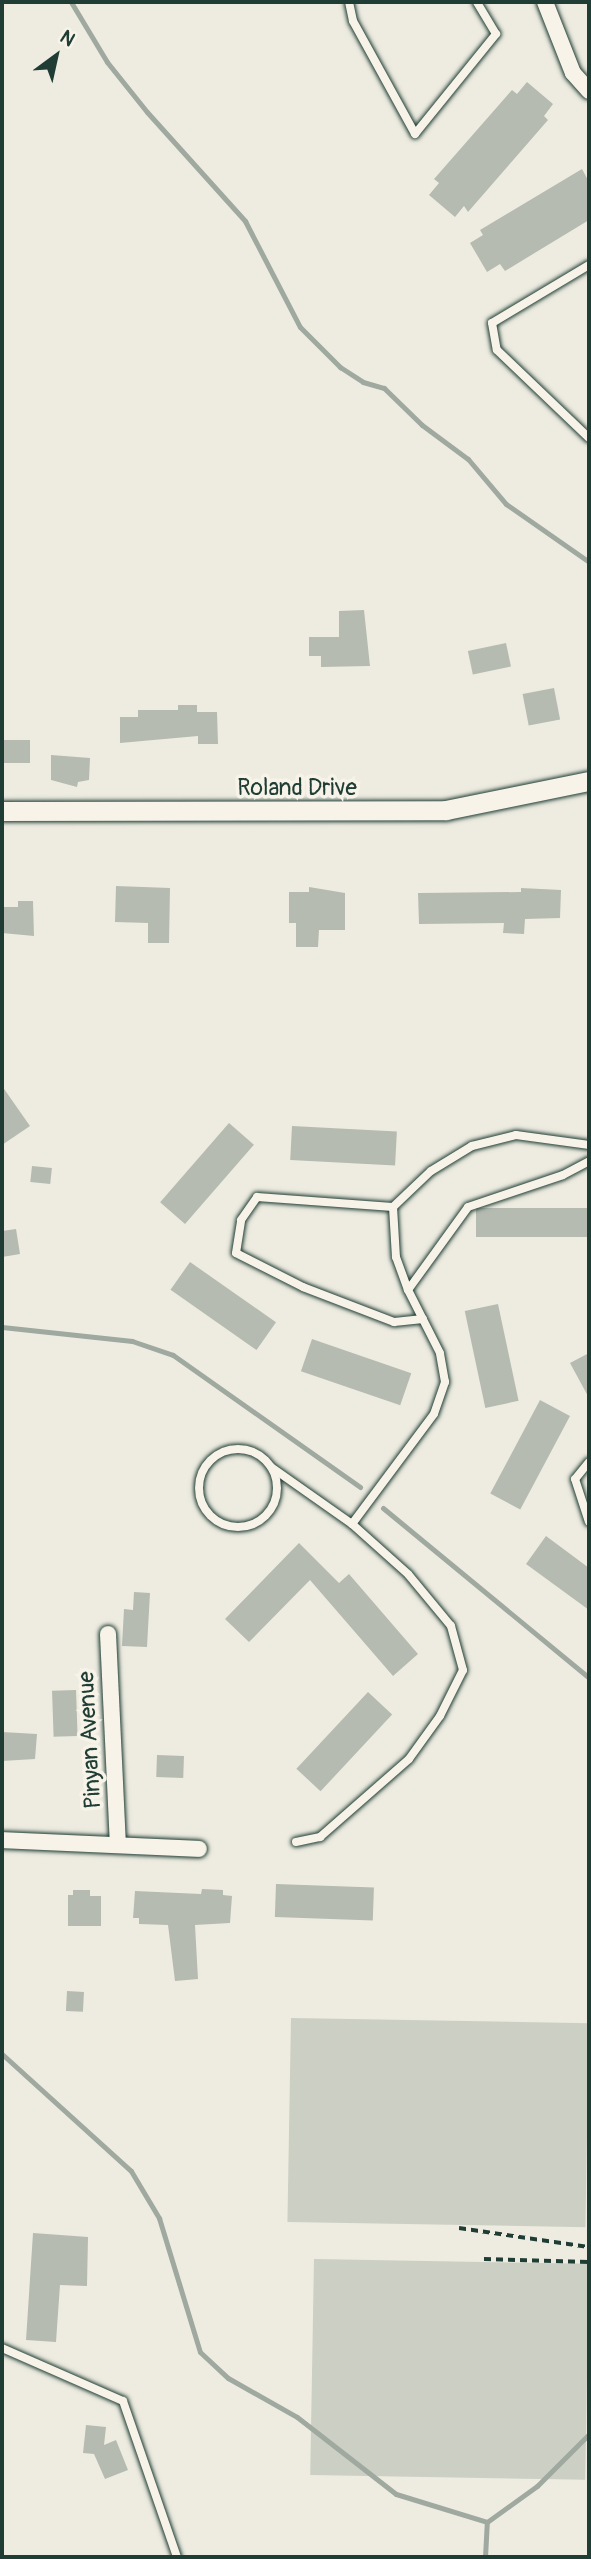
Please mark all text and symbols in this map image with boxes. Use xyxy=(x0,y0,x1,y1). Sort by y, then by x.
north arrow xyxy=(21,21,91,91)
text: N xyxy=(56,25,79,52)
street label: Roland Drive xyxy=(237,774,357,802)
street label: Pinyan Avenue xyxy=(73,1671,107,1809)

